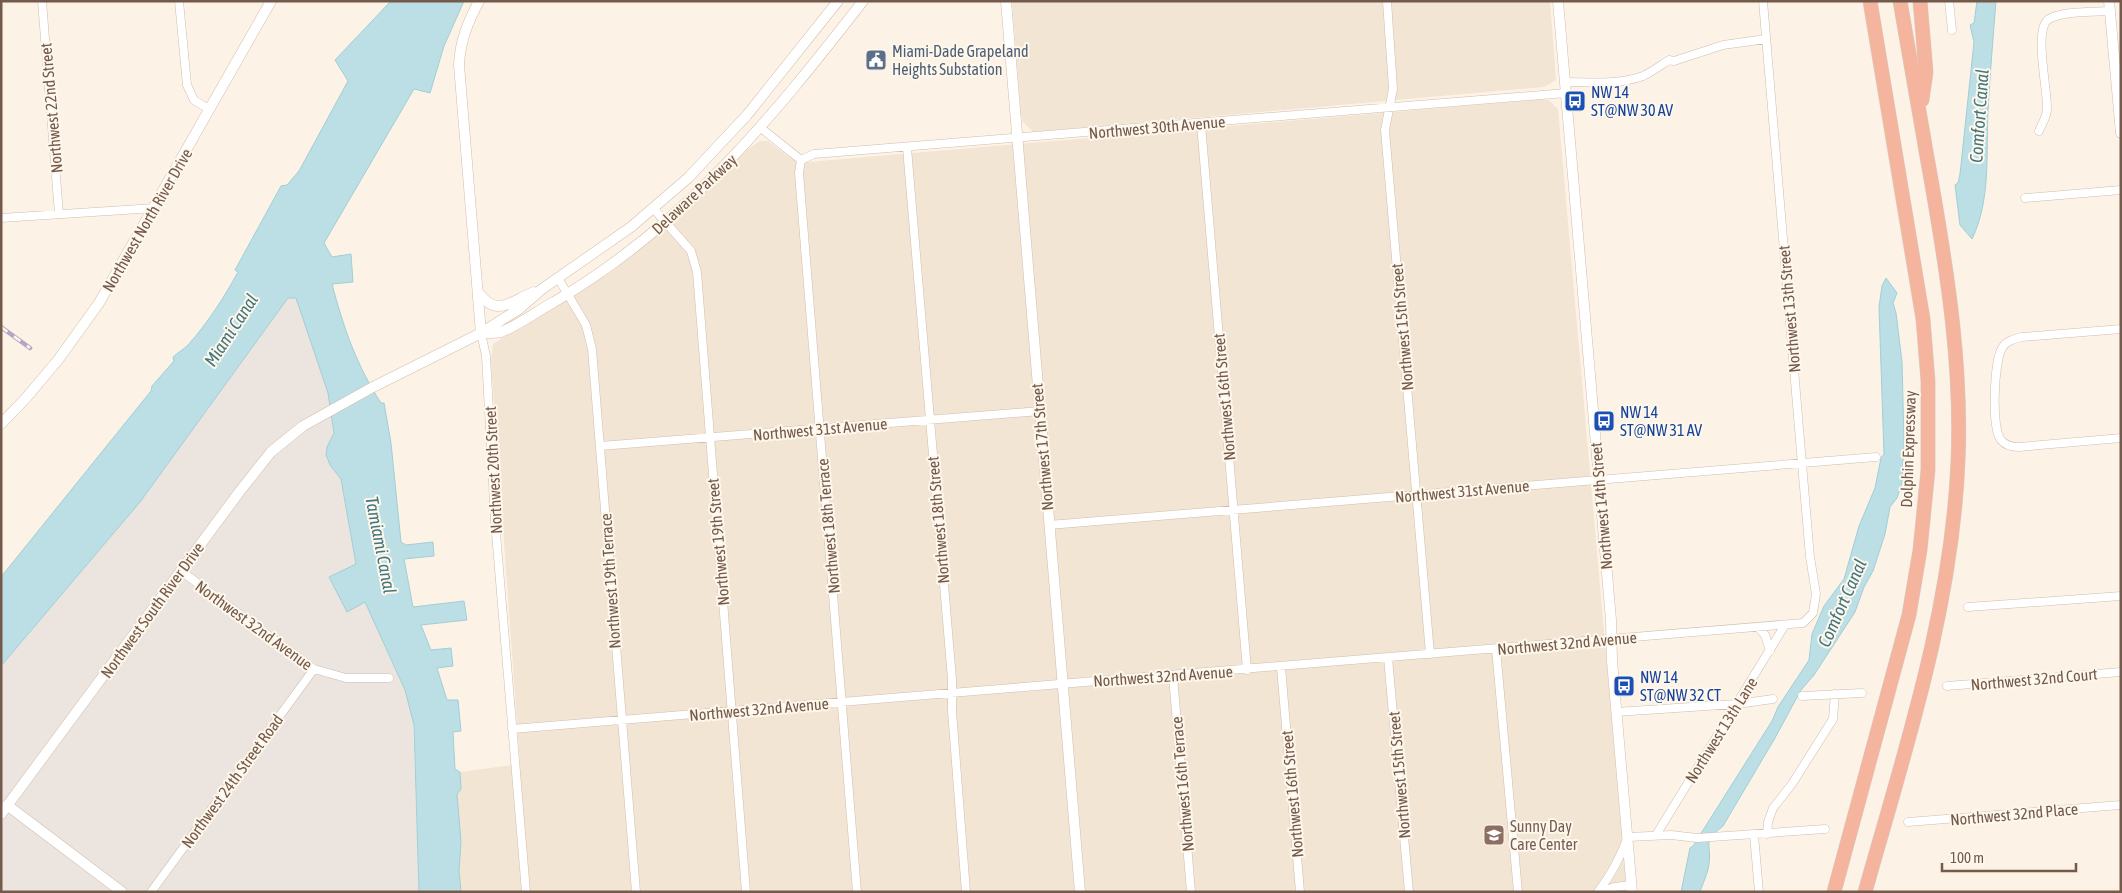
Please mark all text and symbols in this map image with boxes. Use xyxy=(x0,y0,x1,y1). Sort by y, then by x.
street label: Northwest 22nd Street xyxy=(36,42,66,174)
place label: Miami-Dade Grapeland Heights Substation xyxy=(892,42,1029,79)
public building icon: Miami-Dade Grapeland Heights Substation xyxy=(864,48,888,72)
water label: Comfort Canal xyxy=(1965,68,1993,164)
place label: NW 14 ST@NW 30 AV xyxy=(1591,83,1673,119)
bus stop icon: NW 14 ST@NW 30 AV xyxy=(1563,89,1587,113)
street label: Northwest 30th Avenue xyxy=(1088,112,1226,142)
street label: Northwest North River Drive xyxy=(99,145,195,295)
street label: Delaware Parkway xyxy=(648,150,741,239)
street label: Northwest 13th Street xyxy=(1774,244,1804,373)
street label: Northwest 15th Street xyxy=(1387,262,1417,391)
water label: Miami Canal xyxy=(200,290,262,370)
street label: Northwest 16th Street xyxy=(1209,332,1239,461)
street label: Northwest 17th Street xyxy=(1027,382,1057,511)
street label: Dolphin Expressway xyxy=(1897,390,1920,508)
place label: NW 14 ST@NW 31 AV xyxy=(1620,403,1702,439)
street label: Northwest 20th Street xyxy=(481,405,505,534)
bus stop icon: NW 14 ST@NW 31 AV xyxy=(1592,409,1616,433)
street label: Northwest 31st Avenue xyxy=(752,414,888,444)
street label: Northwest 14th Street xyxy=(1586,441,1616,570)
street label: Northwest 18th Street xyxy=(923,455,953,584)
street label: Northwest 18th Terrace xyxy=(813,458,843,594)
street label: Northwest 31st Avenue xyxy=(1394,476,1530,506)
street label: Northwest 19th Street xyxy=(703,477,733,606)
water label: Tamiami Canal xyxy=(361,495,401,595)
street label: Northwest 19th Terrace xyxy=(596,513,624,649)
street label: Northwest South River Drive xyxy=(97,539,207,681)
water label: Comfort Canal xyxy=(1813,556,1871,650)
street label: Northwest 32nd Avenue xyxy=(192,577,316,673)
street label: Northwest 32nd Avenue xyxy=(1497,628,1637,658)
street label: Northwest 32nd Avenue xyxy=(1093,662,1233,690)
street label: Northwest 32nd Court xyxy=(1970,664,2099,694)
place label: NW 14 ST@NW 32 CT xyxy=(1640,668,1721,704)
bus stop icon: NW 14 ST@NW 32 CT xyxy=(1612,674,1636,698)
street label: Northwest 13th Lane xyxy=(1681,674,1761,786)
street label: Northwest 32nd Avenue xyxy=(689,694,829,724)
street label: Northwest 15th Street xyxy=(1384,710,1414,839)
street label: Northwest 24th Street Road xyxy=(178,711,286,851)
street label: Northwest 16th Terrace xyxy=(1167,716,1197,852)
street label: Northwest 16th Street xyxy=(1277,729,1307,858)
street label: Northwest 32nd Place xyxy=(1949,799,2079,829)
place label: Sunny Day Care Center xyxy=(1510,817,1578,853)
school or university icon: Sunny Day Care Center xyxy=(1482,823,1506,847)
scale bar xyxy=(1942,840,2076,872)
text: 100 m xyxy=(1950,849,1984,866)

